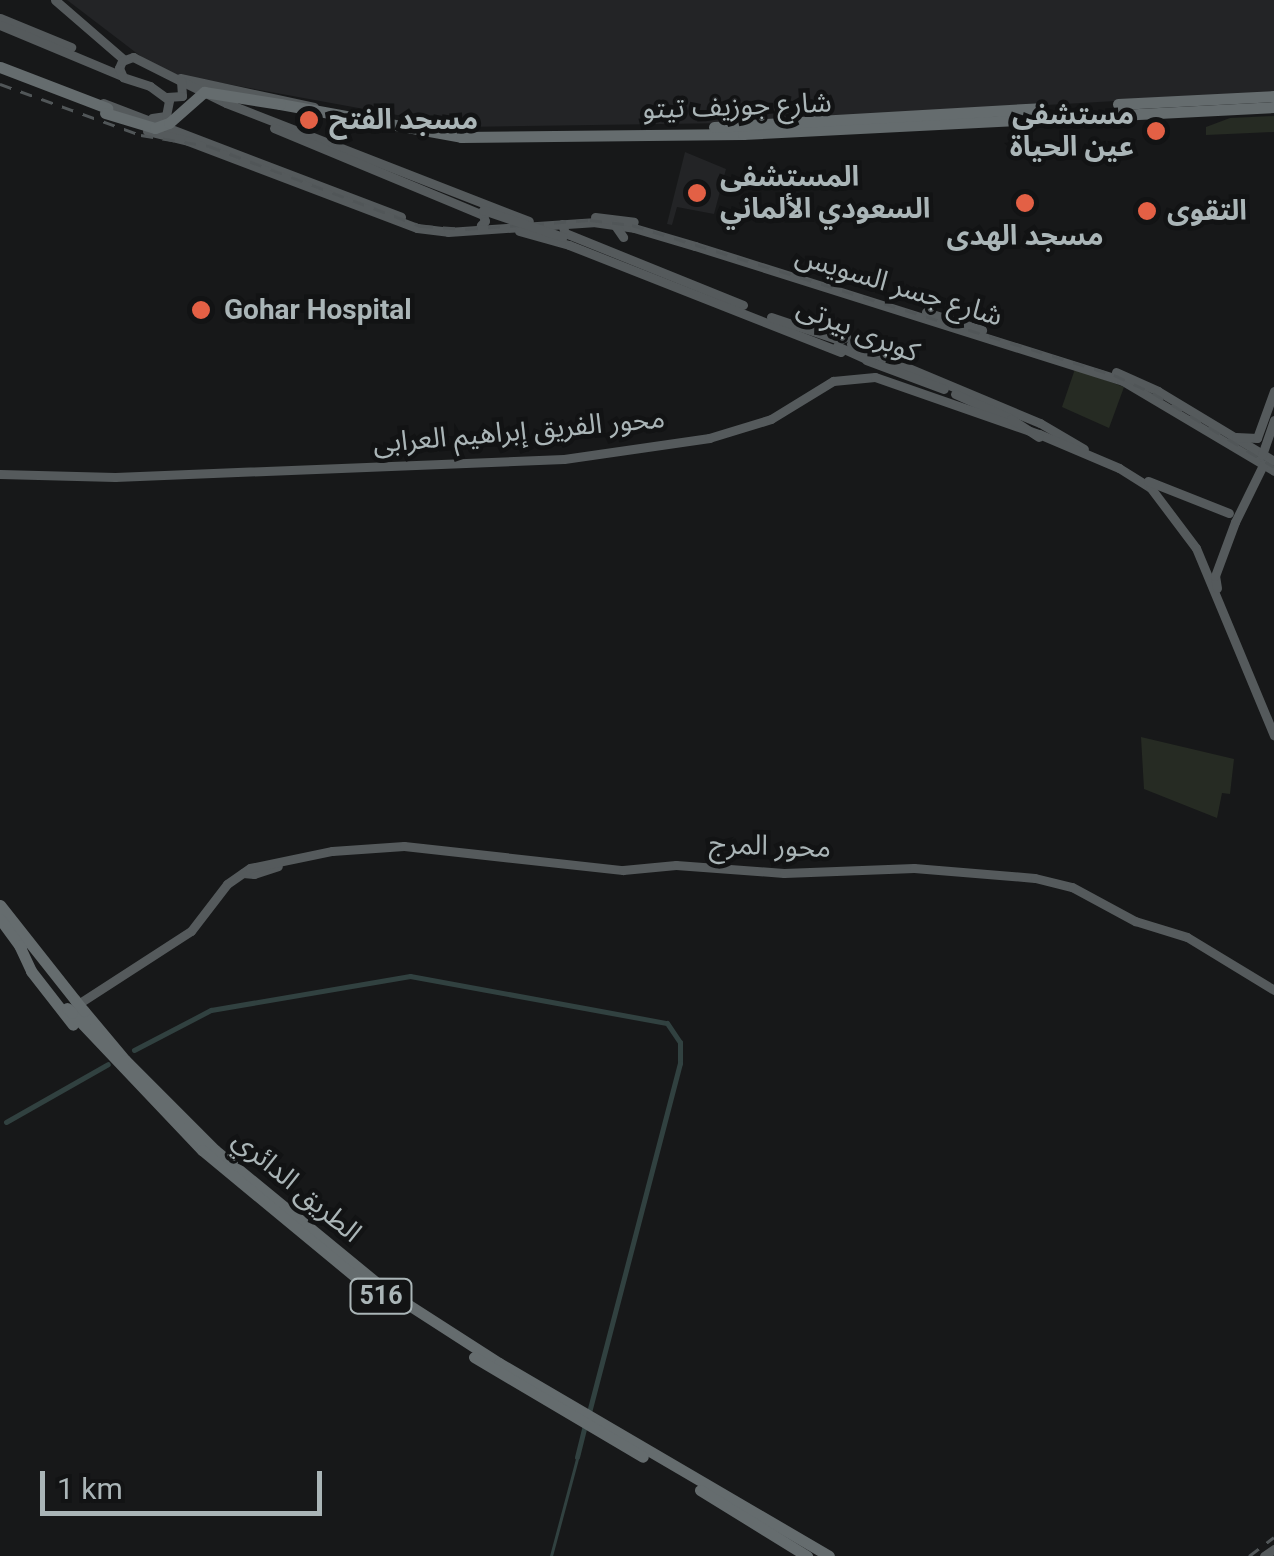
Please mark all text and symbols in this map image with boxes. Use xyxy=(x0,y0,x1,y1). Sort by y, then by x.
street label: شارع جوزيف تيتو xyxy=(642,86,832,126)
place label: مستشفى عين الحياة xyxy=(1010,98,1134,164)
place label: مسجد الفتح xyxy=(329,103,478,137)
marker: مسجد الفتح xyxy=(298,109,320,131)
marker: مستشفى عين الحياة xyxy=(1143,118,1169,144)
place label: المستشفى السعودي الألماني xyxy=(720,160,930,226)
marker: المستشفى السعودي الألماني xyxy=(684,180,710,206)
marker: مسجد الهدى xyxy=(1014,192,1036,214)
place label: التقوى xyxy=(1167,194,1247,228)
marker: التقوى xyxy=(1136,200,1158,222)
place label: مسجد الهدى xyxy=(946,219,1104,253)
street label: شارع جسر السويس xyxy=(791,239,1007,333)
street label: كوبرى بيرتى xyxy=(792,290,924,370)
place label: Gohar Hospital xyxy=(224,293,412,327)
marker: Gohar Hospital xyxy=(188,297,214,323)
street label: محور الفريق إبراهيم العرابى xyxy=(372,401,666,461)
street label: محور المرج xyxy=(708,827,832,865)
street label: الطريق الدائري xyxy=(226,1123,368,1249)
road number: 516 xyxy=(348,1276,414,1316)
scale bar xyxy=(45,1451,328,1513)
text: 1 km xyxy=(57,1471,123,1506)

